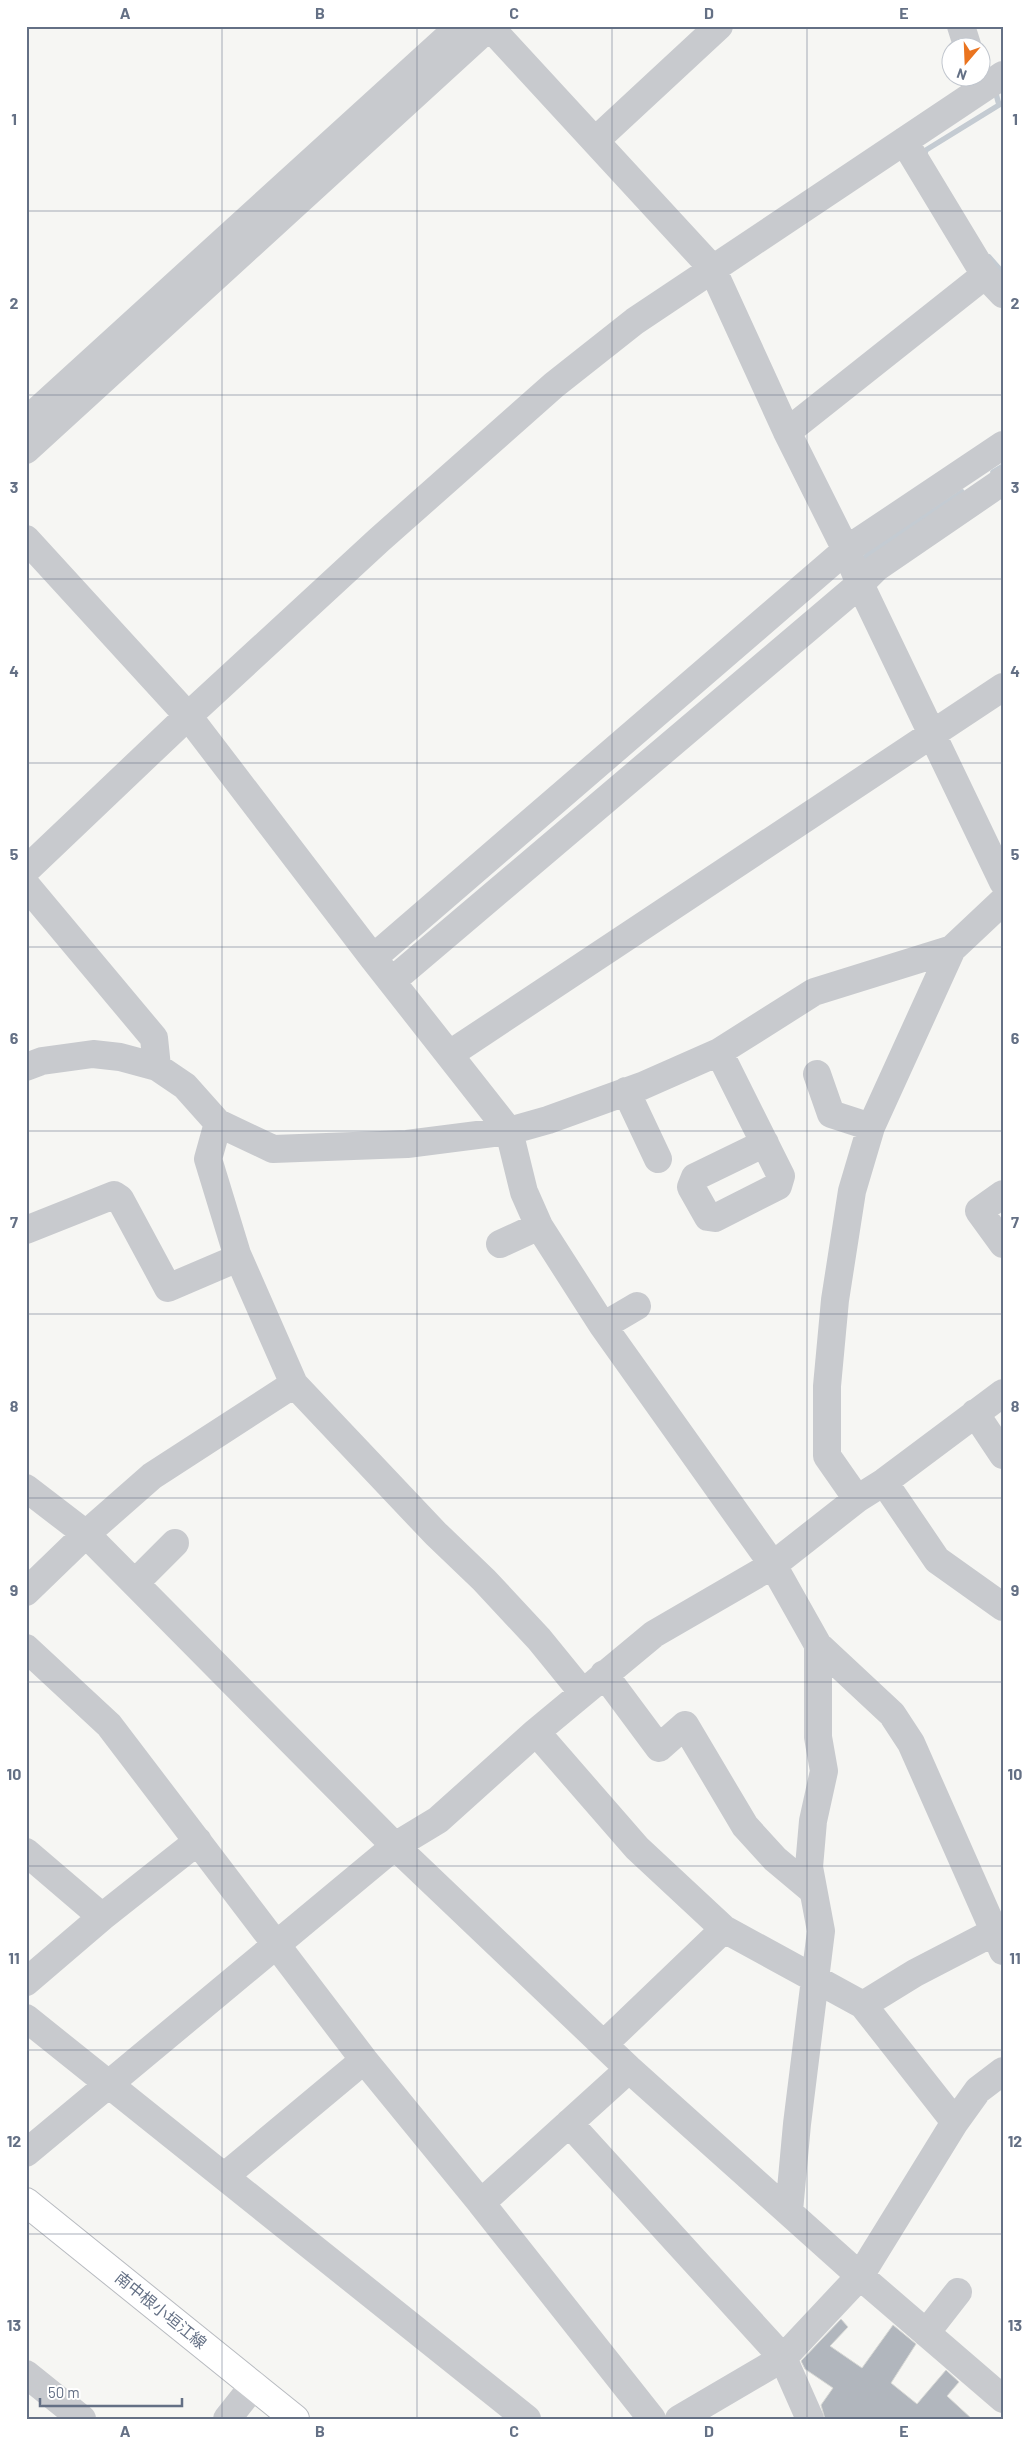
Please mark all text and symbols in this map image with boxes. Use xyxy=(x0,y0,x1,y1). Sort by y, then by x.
text: A xyxy=(120,3,131,22)
text: B xyxy=(315,3,325,22)
text: C xyxy=(509,3,519,22)
text: D xyxy=(704,3,714,22)
text: E xyxy=(899,3,909,22)
north arrow xyxy=(942,38,992,88)
text: N xyxy=(954,65,969,84)
text: 1 xyxy=(11,109,17,128)
text: 1 xyxy=(1012,109,1018,128)
text: 2 xyxy=(10,293,19,312)
text: 2 xyxy=(1011,293,1020,312)
text: 3 xyxy=(10,477,18,496)
text: 3 xyxy=(1011,477,1019,496)
text: 4 xyxy=(9,661,19,680)
text: 4 xyxy=(1010,661,1020,680)
text: 5 xyxy=(10,844,19,863)
text: 5 xyxy=(1011,844,1020,863)
text: 6 xyxy=(10,1028,19,1047)
text: 6 xyxy=(1011,1028,1020,1047)
text: 7 xyxy=(10,1212,18,1231)
text: 7 xyxy=(1011,1212,1019,1231)
text: 8 xyxy=(10,1396,19,1415)
text: 8 xyxy=(1011,1396,1020,1415)
text: 9 xyxy=(10,1580,18,1599)
text: 9 xyxy=(1011,1580,1019,1599)
text: 10 xyxy=(7,1764,21,1783)
text: 10 xyxy=(1008,1764,1022,1783)
text: 11 xyxy=(8,1948,20,1967)
text: 11 xyxy=(1009,1948,1021,1967)
text: 12 xyxy=(7,2131,21,2150)
text: 12 xyxy=(1008,2131,1022,2150)
street label: 南中根小垣江線 xyxy=(112,2267,211,2352)
text: 13 xyxy=(7,2315,21,2334)
text: 13 xyxy=(1008,2315,1022,2334)
scale bar xyxy=(40,2375,182,2407)
text: 50 m xyxy=(48,2383,80,2401)
text: A xyxy=(120,2421,131,2440)
text: B xyxy=(315,2421,325,2440)
text: C xyxy=(509,2421,519,2440)
text: D xyxy=(704,2421,714,2440)
text: E xyxy=(899,2421,909,2440)

